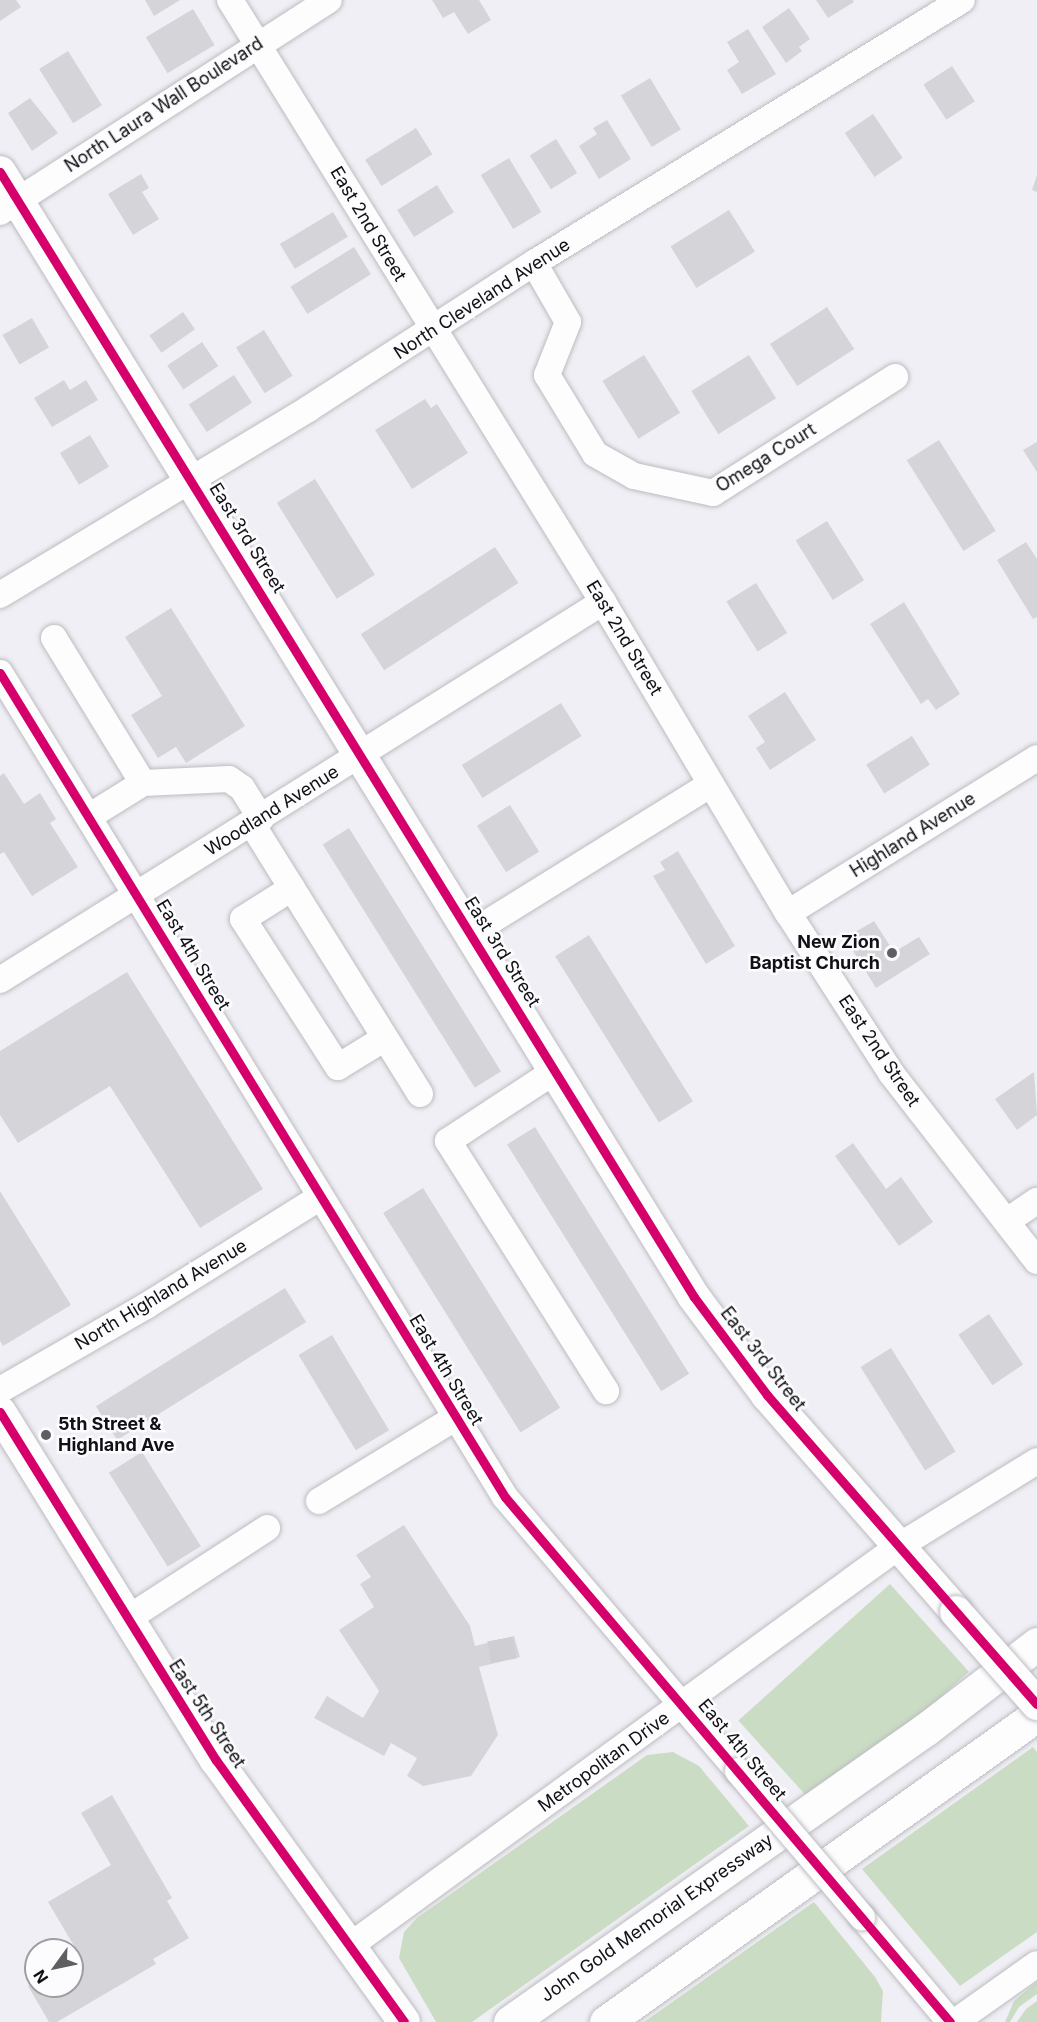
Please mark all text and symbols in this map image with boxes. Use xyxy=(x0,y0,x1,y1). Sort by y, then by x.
street label: North Laura Wall Boulevard xyxy=(61,33,267,177)
street label: East 2nd Street xyxy=(325,163,411,285)
street label: North Cleveland Avenue xyxy=(390,234,574,364)
street label: Omega Court xyxy=(712,419,820,497)
street label: East 3rd Street xyxy=(204,479,290,597)
street label: East 2nd Street xyxy=(581,577,667,699)
street label: Woodland Avenue xyxy=(201,761,343,861)
street label: Highland Avenue xyxy=(846,788,980,882)
street label: East 3rd Street xyxy=(459,893,545,1011)
street label: East 4th Street xyxy=(151,896,235,1014)
place label: New Zion Baptist Church xyxy=(749,932,880,974)
marker: New Zion Baptist Church xyxy=(885,946,899,960)
street label: East 2nd Street xyxy=(834,991,924,1111)
street label: North Highland Avenue xyxy=(71,1235,251,1355)
street label: East 3rd Street xyxy=(716,1303,810,1415)
street label: East 4th Street xyxy=(404,1311,488,1429)
place label: 5th Street & Highland Ave xyxy=(58,1414,174,1456)
marker: 5th Street & Highland Ave xyxy=(39,1428,53,1442)
street label: East 5th Street xyxy=(164,1656,250,1772)
street label: East 4th Street xyxy=(693,1695,791,1805)
street label: Metropolitan Drive xyxy=(534,1707,674,1817)
street label: John Gold Memorial Expressway xyxy=(537,1829,777,2007)
north arrow xyxy=(24,1938,84,1998)
text: N xyxy=(29,1966,52,1987)

